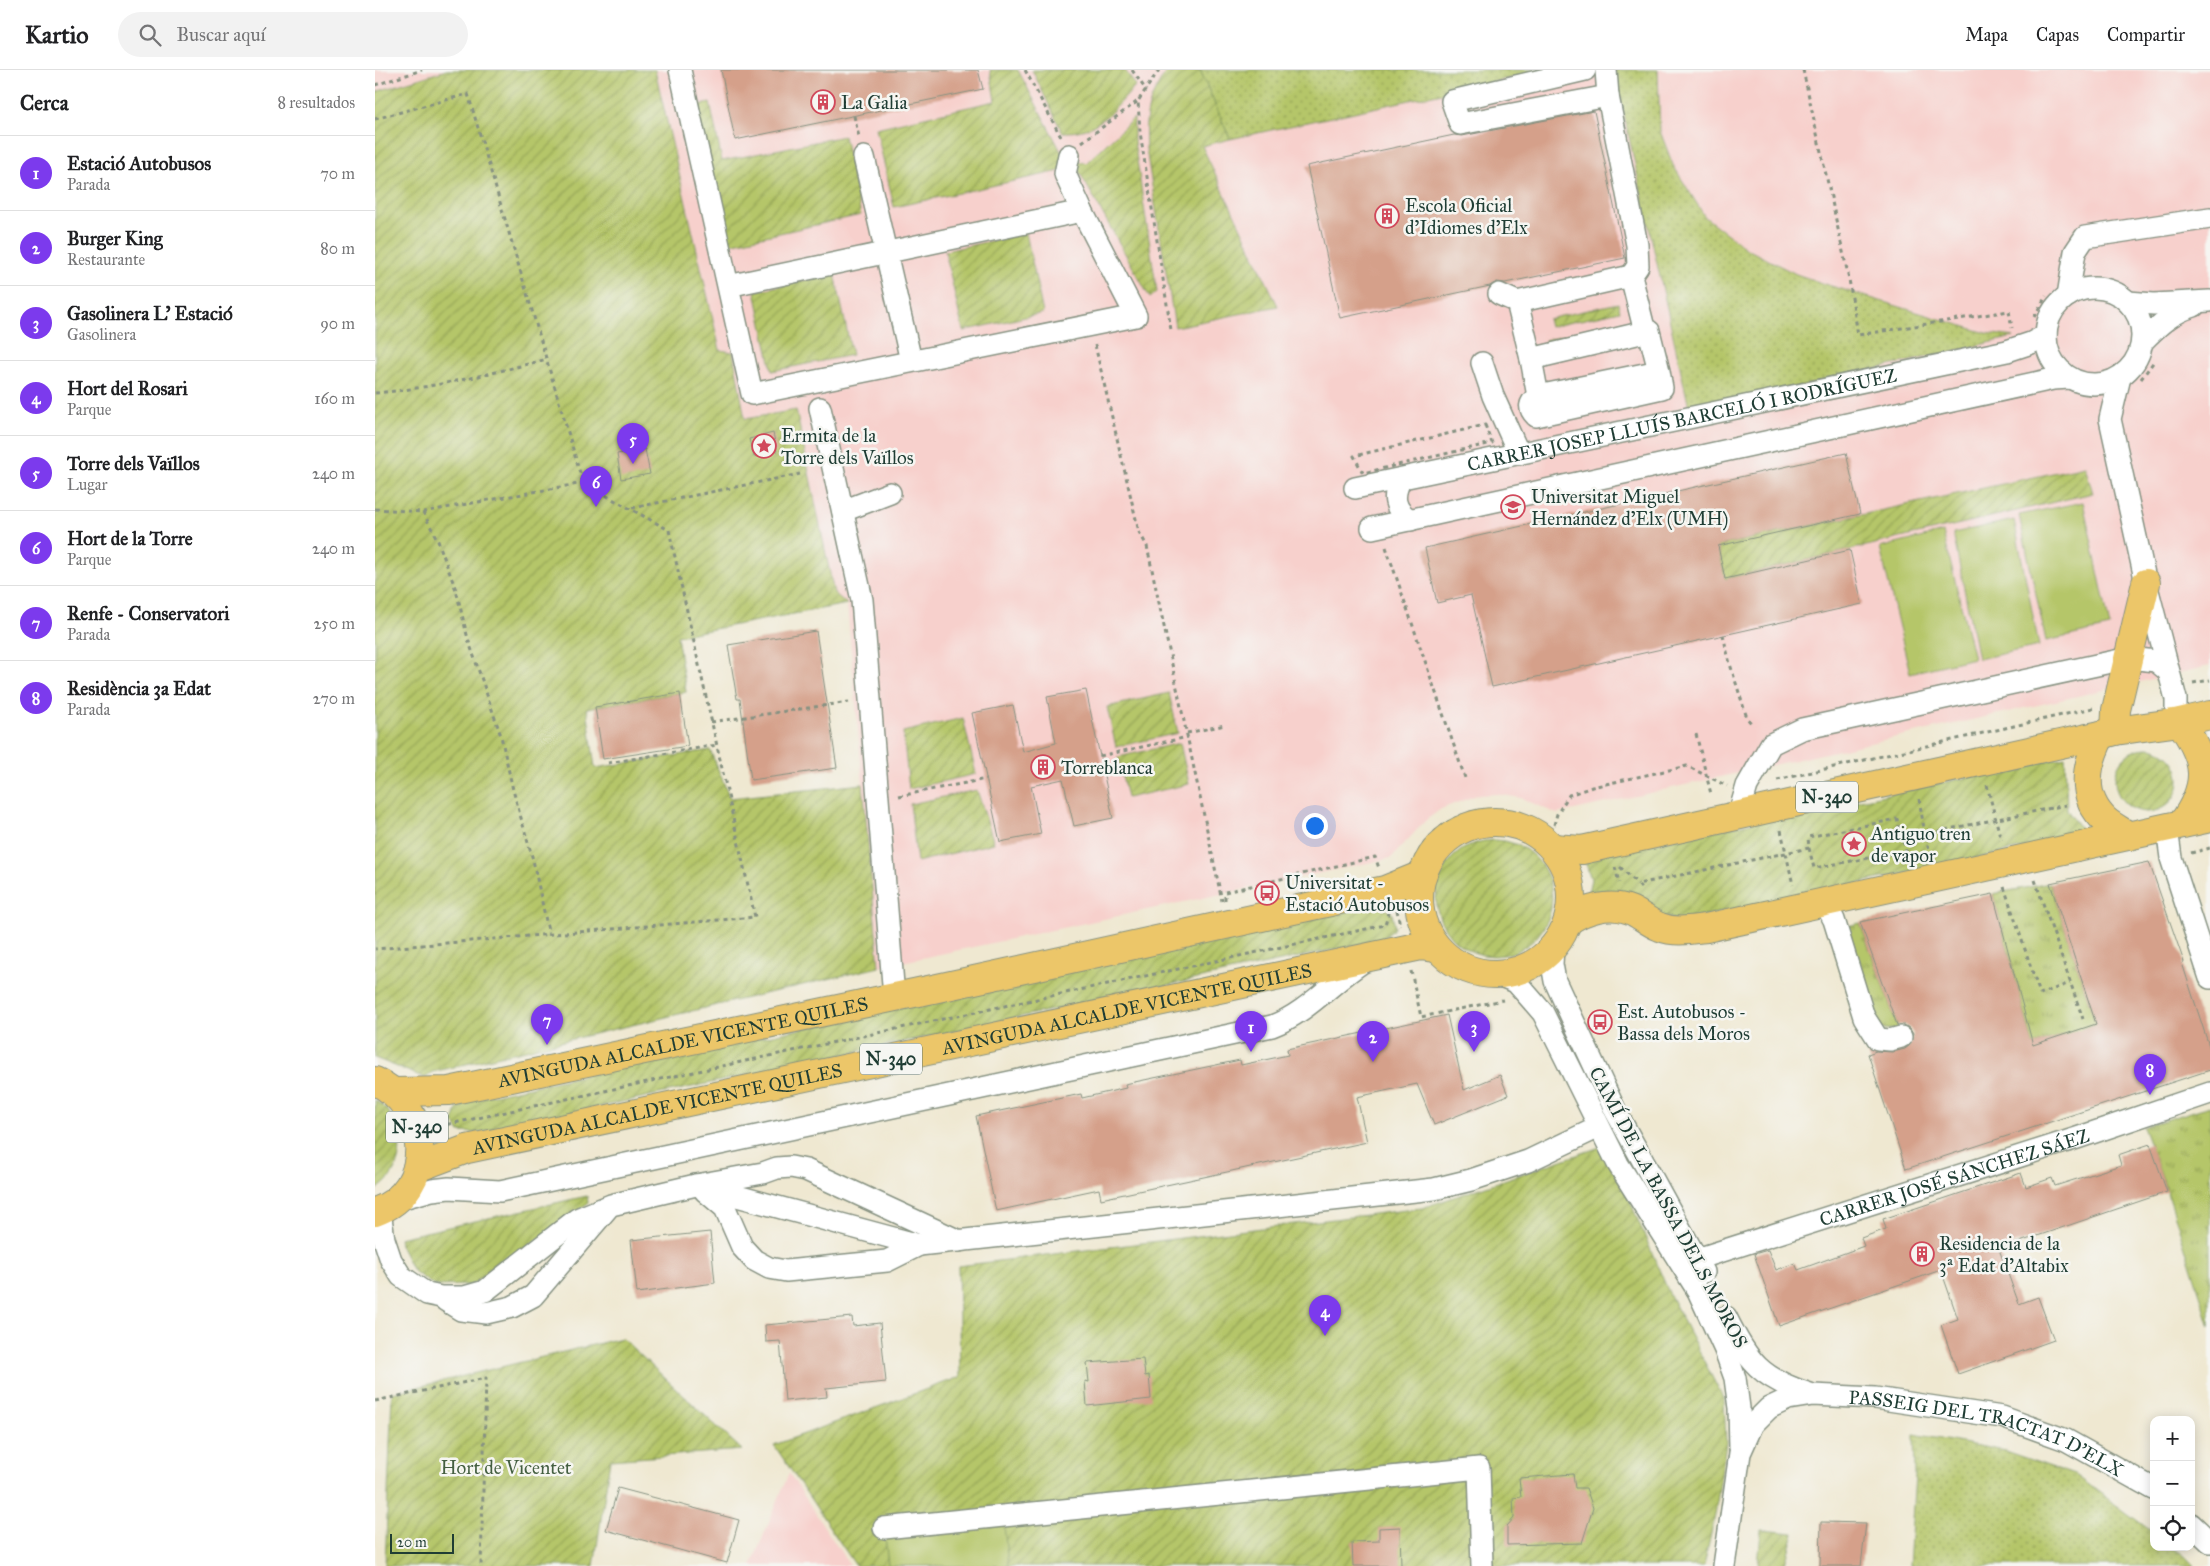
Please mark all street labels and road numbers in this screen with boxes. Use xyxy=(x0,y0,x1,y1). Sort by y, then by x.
street label: CARRER JOSEP LLUÍS BARCELÓ I RODRÍGUEZ xyxy=(1465,363,1899,476)
road number: N-340 xyxy=(1796,782,1858,812)
street label: AVINGUDA ALCALDE VICENTE QUILES xyxy=(939,959,1314,1060)
street label: AVINGUDA ALCALDE VICENTE QUILES xyxy=(495,992,870,1093)
road number: N-340 xyxy=(860,1044,922,1074)
street label: AVINGUDA ALCALDE VICENTE QUILES xyxy=(469,1058,845,1160)
street label: CAMÍ DE LA BASSA DELS MOROS xyxy=(1584,1062,1754,1352)
road number: N-340 xyxy=(386,1112,448,1142)
street label: CARRER JOSÉ SÁNCHEZ SÁEZ xyxy=(1817,1124,2093,1231)
street label: PASSEIG DEL TRACTAT D'ELX xyxy=(1848,1386,2128,1482)

